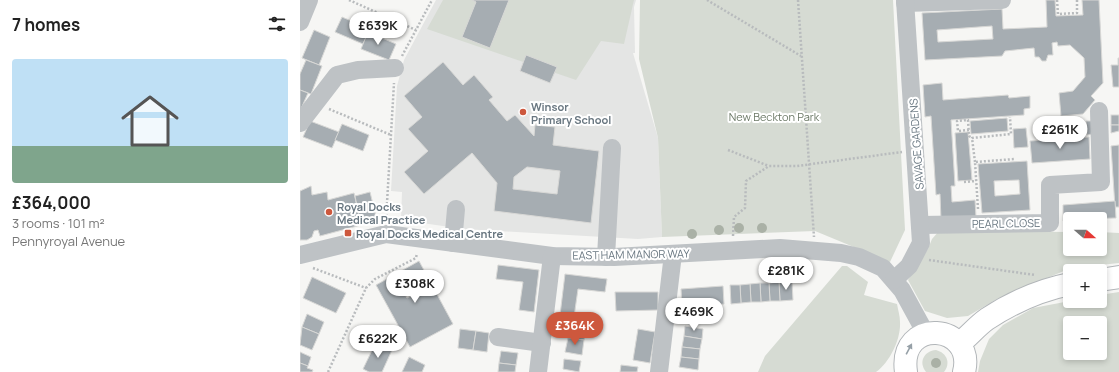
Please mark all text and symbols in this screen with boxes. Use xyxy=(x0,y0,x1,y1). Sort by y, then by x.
pin: £639K xyxy=(350,12,406,46)
text: 7 homes xyxy=(12,13,80,36)
icon: filters xyxy=(266,13,288,35)
text: £639K xyxy=(358,16,398,34)
icon: home xyxy=(114,85,186,157)
street label: SAVAGE GARDENS xyxy=(905,98,927,190)
place label: Winsor Primary School xyxy=(531,99,611,127)
marker: Winsor Primary School xyxy=(518,107,528,117)
park label: New Beckton Park xyxy=(729,109,820,124)
pin: £261K xyxy=(1032,116,1088,150)
text: £261K xyxy=(1041,120,1079,138)
text: £364,000 xyxy=(12,191,91,214)
place label: Royal Docks Medical Practice xyxy=(337,199,426,227)
marker: Royal Docks Medical Practice xyxy=(324,207,334,217)
north arrow xyxy=(1063,212,1107,256)
map controls xyxy=(1063,212,1107,360)
text: 3 rooms · 101 m² xyxy=(12,214,105,232)
street label: PEARL CLOSE xyxy=(972,215,1040,231)
place label: Royal Docks Medical Centre xyxy=(356,226,503,241)
marker: Royal Docks Medical Centre xyxy=(343,228,353,238)
text: Pennyroyal Avenue xyxy=(12,232,125,250)
street label: EAST HAM MANOR WAY xyxy=(572,245,690,263)
pin: £281K xyxy=(758,257,814,291)
text: £281K xyxy=(767,261,805,279)
button: + xyxy=(1063,264,1107,308)
pin: £308K xyxy=(387,270,443,304)
text: £308K xyxy=(395,274,435,292)
pin: £469K xyxy=(666,298,722,332)
text: £469K xyxy=(674,302,714,320)
pin: £364K xyxy=(547,312,603,346)
text: £364K xyxy=(555,316,595,334)
button: − xyxy=(1063,316,1107,360)
pin: £622K xyxy=(350,325,406,359)
text: £622K xyxy=(358,329,398,347)
one-way arrow xyxy=(906,343,912,355)

